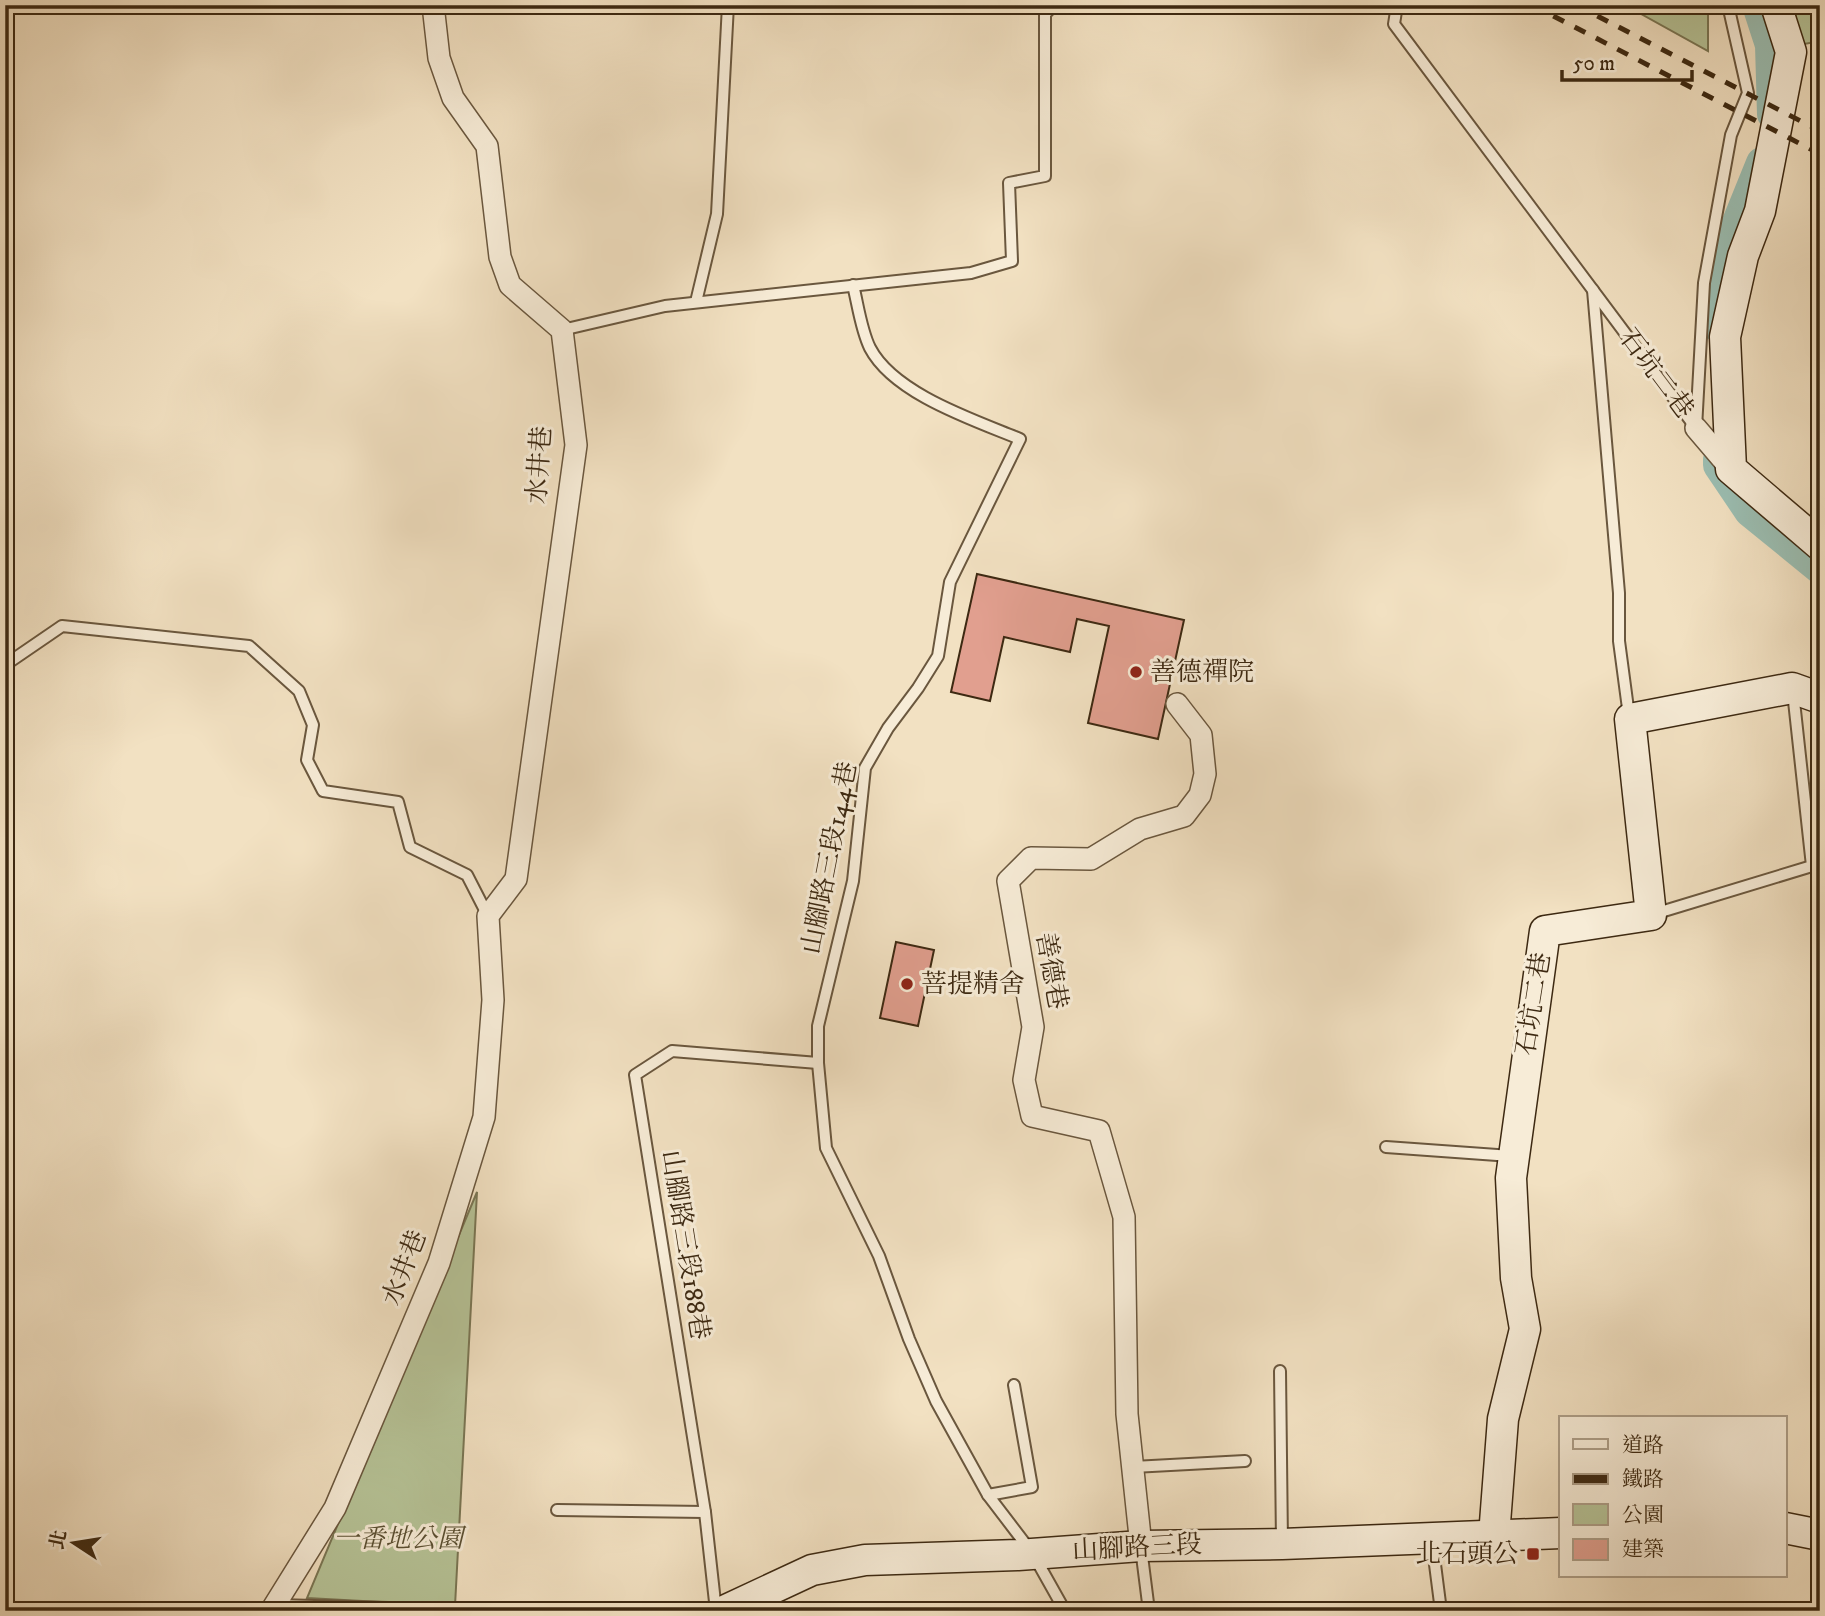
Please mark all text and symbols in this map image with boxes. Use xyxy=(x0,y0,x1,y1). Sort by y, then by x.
scale bar xyxy=(1562,38,1692,82)
text: 50 m xyxy=(1573,51,1615,77)
street label: 石坑二巷 xyxy=(1612,323,1700,425)
street label: 水井巷 xyxy=(521,425,559,505)
place label: 善德禪院 xyxy=(1150,656,1254,689)
marker: 善德禪院 xyxy=(1128,664,1144,680)
street label: 山腳路三段144巷 xyxy=(795,759,865,957)
street label: 善德巷 xyxy=(1028,930,1074,1012)
street label: 石坑二巷 xyxy=(1510,950,1558,1058)
place label: 菩提精舍 xyxy=(921,968,1025,1001)
marker: 菩提精舍 xyxy=(899,976,915,992)
street label: 山腳路三段188巷 xyxy=(654,1148,716,1342)
street label: 水井巷 xyxy=(376,1226,434,1310)
legend xyxy=(1559,1416,1786,1578)
text: 道路 xyxy=(1622,1433,1664,1459)
text: 鐵路 xyxy=(1622,1467,1664,1493)
text: 公園 xyxy=(1622,1503,1664,1529)
north arrow xyxy=(38,1508,108,1578)
park label: 一番地公園 xyxy=(333,1523,467,1556)
text: 北 xyxy=(46,1528,72,1551)
street label: 山腳路三段 xyxy=(1071,1528,1203,1568)
text: 建築 xyxy=(1622,1537,1664,1563)
place label: 北石頭公 xyxy=(1415,1538,1519,1571)
marker: 北石頭公 xyxy=(1525,1546,1541,1562)

